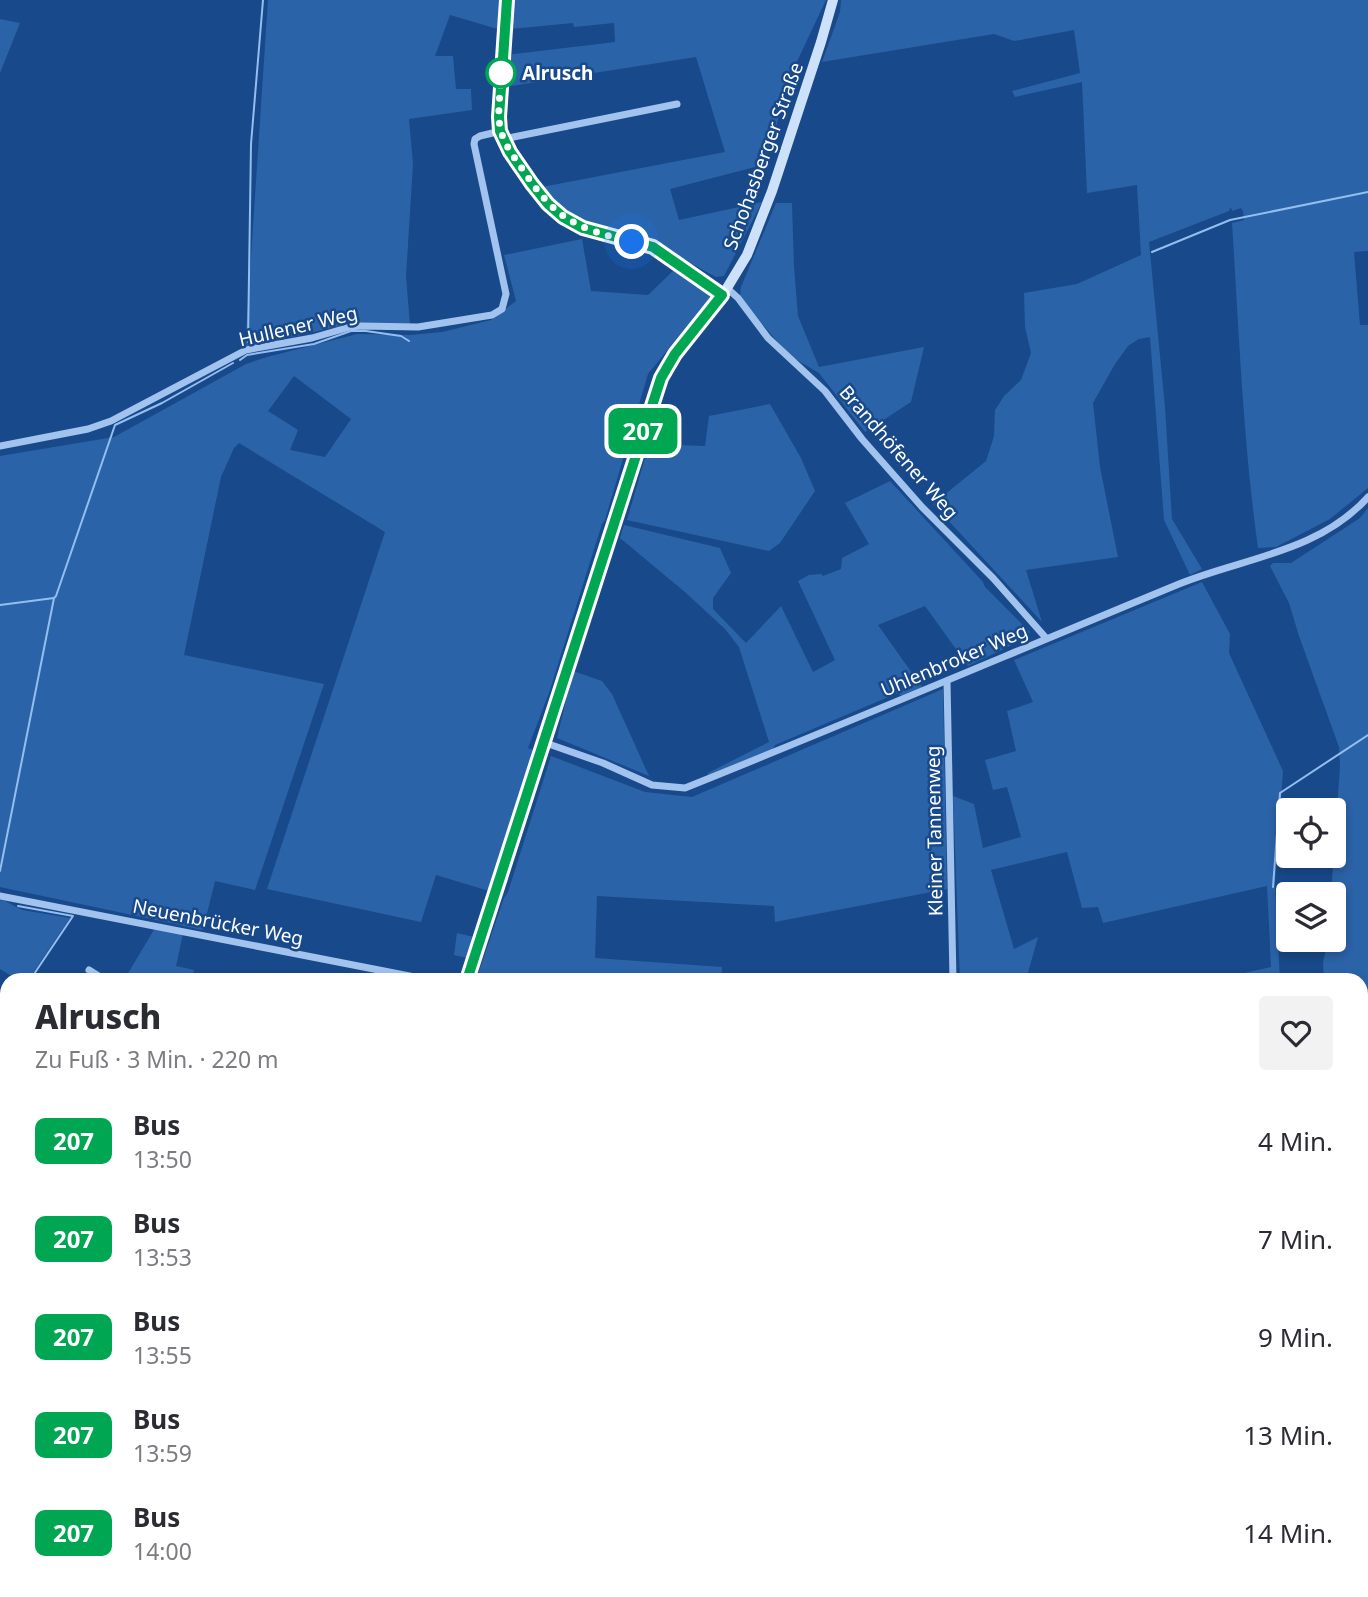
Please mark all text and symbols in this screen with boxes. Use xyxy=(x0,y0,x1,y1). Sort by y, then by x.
marker: Alrusch xyxy=(486,58,516,88)
street label: Schohasberger Straße xyxy=(717,59,809,253)
place label: Alrusch xyxy=(522,60,593,86)
your location xyxy=(614,224,649,259)
street label: Hullener Weg xyxy=(236,300,360,352)
street label: Brandhöfener Weg xyxy=(834,380,964,524)
line badge: 207 xyxy=(603,408,683,454)
text: 207 xyxy=(622,414,664,447)
street label: Uhlenbroker Weg xyxy=(877,617,1031,703)
street label: Kleiner Tannenweg xyxy=(920,746,948,916)
map controls xyxy=(1276,798,1346,952)
button: locate xyxy=(1276,798,1346,868)
button: layers xyxy=(1276,882,1346,952)
street label: Neuenbrücker Weg xyxy=(131,893,305,951)
text: Alrusch xyxy=(35,994,161,1039)
button: heart xyxy=(1259,996,1333,1070)
text: Zu Fuß · 3 Min. · 220 m xyxy=(35,1043,279,1075)
text: Bus xyxy=(133,1107,180,1143)
text: 4 Min. xyxy=(1258,1123,1333,1159)
text: 207 xyxy=(53,1124,94,1157)
text: 13:50 xyxy=(133,1143,192,1175)
text: Bus xyxy=(133,1205,180,1241)
text: 7 Min. xyxy=(1258,1221,1333,1257)
text: 207 xyxy=(53,1222,94,1255)
text: 13:53 xyxy=(133,1241,192,1273)
text: Bus xyxy=(133,1303,180,1339)
text: 9 Min. xyxy=(1258,1319,1333,1355)
text: 207 xyxy=(53,1320,94,1353)
text: 13:55 xyxy=(133,1339,192,1371)
text: Bus xyxy=(133,1401,180,1437)
text: 13 Min. xyxy=(1243,1417,1333,1453)
text: 207 xyxy=(53,1418,94,1451)
text: 13:59 xyxy=(133,1437,192,1469)
text: Bus xyxy=(133,1499,180,1535)
text: 14 Min. xyxy=(1243,1515,1333,1551)
text: 207 xyxy=(53,1516,94,1549)
text: 14:00 xyxy=(133,1535,192,1567)

